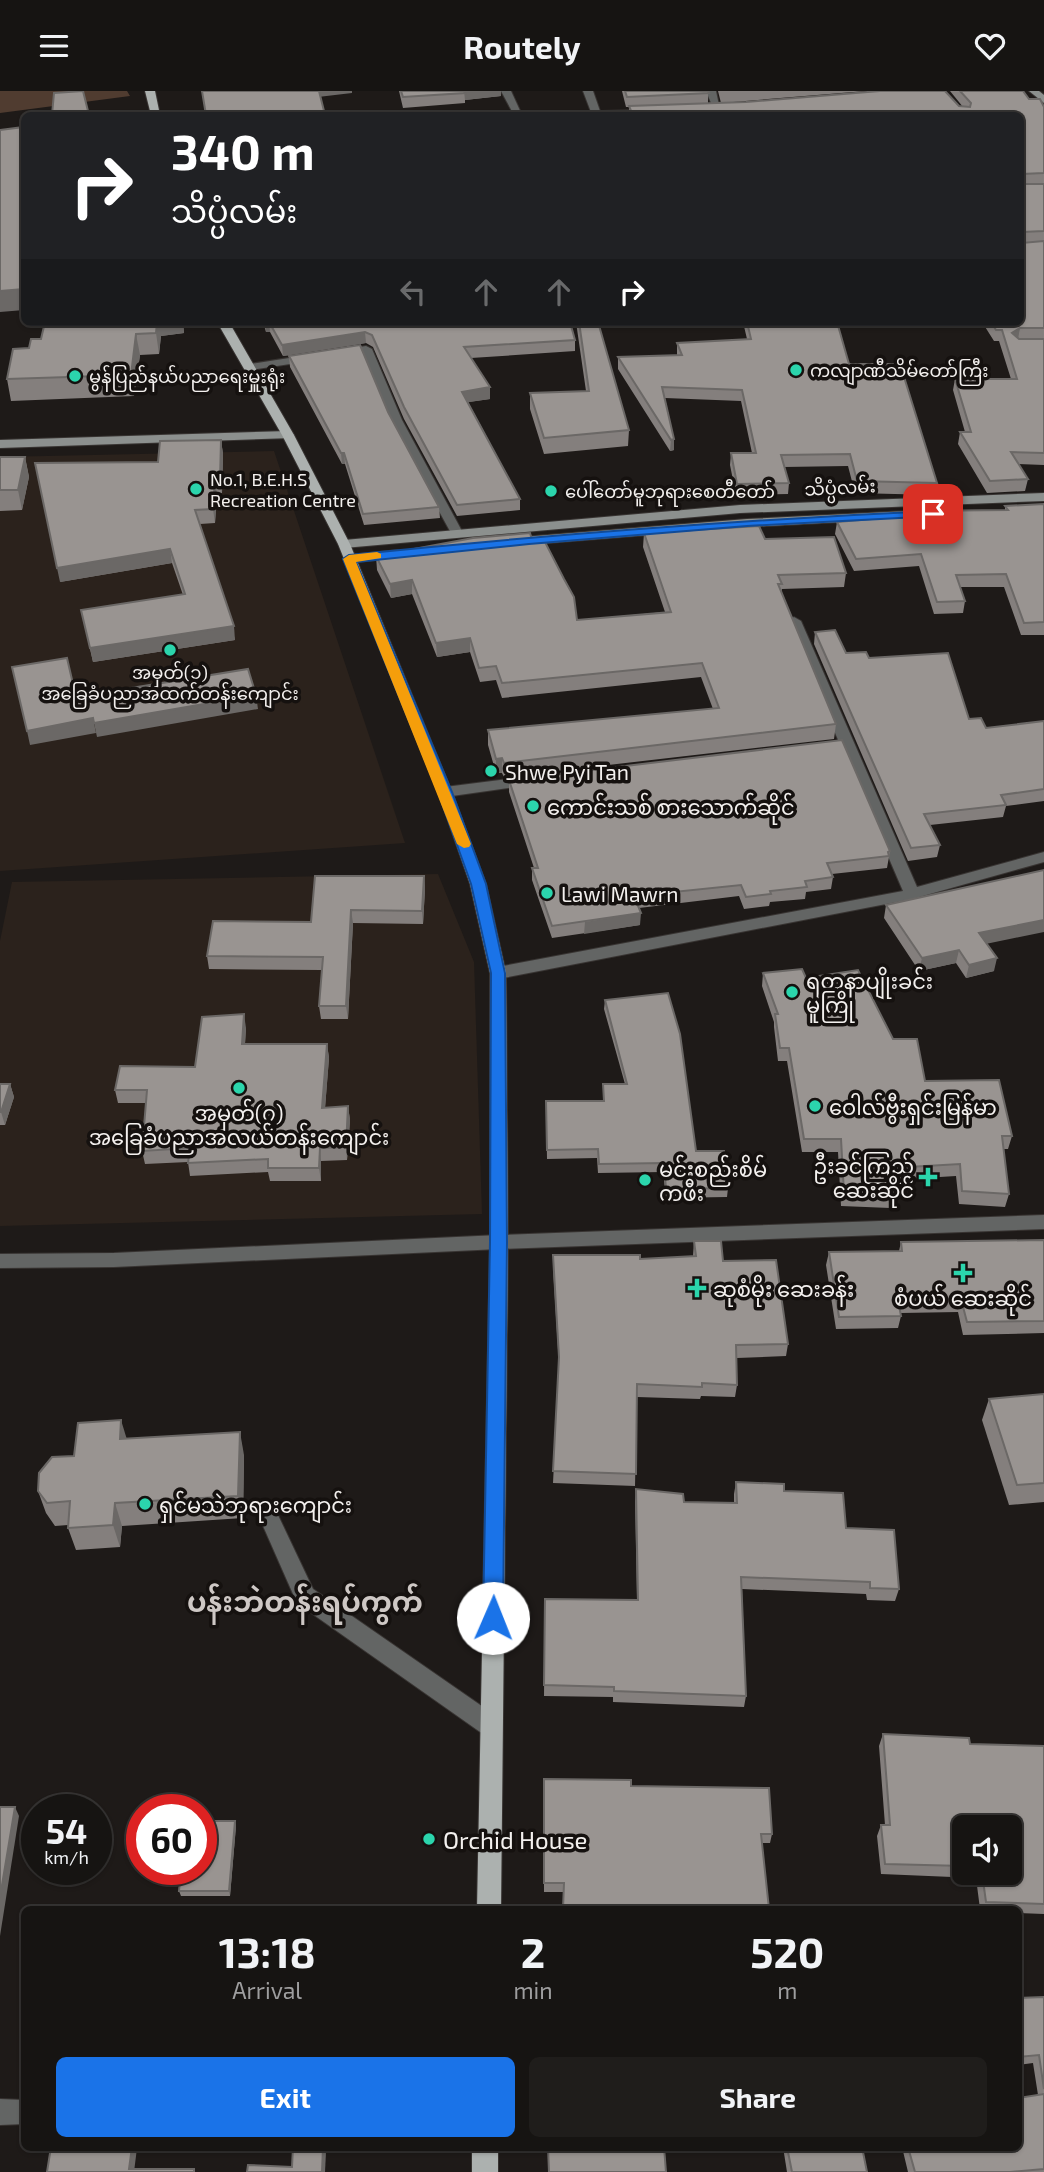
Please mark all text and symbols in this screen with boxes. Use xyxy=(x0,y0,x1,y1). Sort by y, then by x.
icon: menu xyxy=(35,27,73,65)
text: Routely xyxy=(463,27,581,65)
icon: heart xyxy=(971,27,1009,65)
text: 340 m xyxy=(171,121,315,180)
icon: right xyxy=(56,140,147,231)
text: သိပ္ပံလမ်း xyxy=(171,191,297,229)
icon: left xyxy=(394,273,432,311)
icon: ahead xyxy=(467,273,505,311)
icon: ahead xyxy=(540,273,578,311)
icon: right xyxy=(613,273,651,311)
place label: ကလျာဏီသိမ်တော်ကြီး xyxy=(810,357,989,386)
marker: ကလျာဏီသိမ်တော်ကြီး xyxy=(788,362,804,378)
place label: မွန်ပြည်နယ်ပညာရေးမှူးရုံး xyxy=(89,364,285,392)
marker: မွန်ပြည်နယ်ပညာရေးမှူးရုံး xyxy=(67,368,83,384)
place label: No.1, B.E.H.S Recreation Centre xyxy=(210,468,356,511)
street label: သိပ္ပံလမ်း xyxy=(804,472,876,505)
place label: ပေါ်တော်မူဘုရားစေတီတော် xyxy=(565,478,775,507)
marker: No.1, B.E.H.S Recreation Centre xyxy=(188,481,204,497)
marker: ပေါ်တော်မူဘုရားစေတီတော် xyxy=(543,483,559,499)
pin xyxy=(903,484,963,544)
icon: arrive xyxy=(914,495,952,533)
marker: အမှတ်(၁) အခြေခံပညာအထက်တန်းကျောင်း xyxy=(162,642,178,658)
place label: အမှတ်(၁) အခြေခံပညာအထက်တန်းကျောင်း xyxy=(41,660,299,709)
place label: Shwe Pyi Tan xyxy=(505,759,629,784)
marker: Shwe Pyi Tan xyxy=(483,763,499,779)
place label: ကောင်းသစ် စားသောက်ဆိုင် xyxy=(547,792,795,825)
marker: ကောင်းသစ် စားသောက်ဆိုင် xyxy=(525,798,541,814)
place label: Lawi Mawrn xyxy=(561,881,678,906)
marker: Lawi Mawrn xyxy=(539,885,555,901)
place label: ရတနာပျိုးခင်း မူကြို xyxy=(806,966,933,1023)
marker: ရတနာပျိုးခင်း မူကြို xyxy=(784,984,800,1000)
marker: အမှတ်(၇) အခြေခံပညာအလယ်တန်းကျောင်း xyxy=(231,1080,247,1096)
place label: ဝေါလ်ဗွီးရှင်းမြန်မာ xyxy=(829,1092,997,1125)
place label: အမှတ်(၇) အခြေခံပညာအလယ်တန်းကျောင်း xyxy=(89,1098,389,1156)
marker: ဝေါလ်ဗွီးရှင်းမြန်မာ xyxy=(807,1098,823,1114)
place label: ဦးခင်ကြည် ဆေးဆိုင် xyxy=(813,1151,914,1208)
place label: မင်းစည်းစိမ် ကဖီး xyxy=(659,1154,767,1205)
marker: ဦးခင်ကြည် ဆေးဆိုင် xyxy=(920,1169,936,1185)
marker: မင်းစည်းစိမ် ကဖီး xyxy=(637,1172,653,1188)
marker: စံပယ် ဆေးဆိုင် xyxy=(955,1265,971,1281)
place label: ဆုစံမိုး ဆေးခန်း xyxy=(713,1274,854,1307)
marker: ဆုစံမိုး ဆေးခန်း xyxy=(687,1278,707,1298)
place label: စံပယ် ဆေးဆိုင် xyxy=(894,1283,1032,1316)
place label: ရှင်မသဲဘုရားကျောင်း xyxy=(159,1490,352,1524)
marker: ရှင်မသဲဘုရားကျောင်း xyxy=(137,1496,153,1512)
position arrow xyxy=(456,1581,530,1655)
district label: ပန်းဘဲတန်းရပ်ကွက် xyxy=(187,1583,423,1625)
speed limit sign: 60 xyxy=(126,1794,217,1885)
text: 54 xyxy=(46,1809,87,1851)
map controls xyxy=(952,1815,1022,1885)
button: sound xyxy=(952,1815,1022,1885)
place label: Orchid House xyxy=(443,1825,588,1854)
marker: Orchid House xyxy=(421,1831,437,1847)
text: km/h xyxy=(44,1846,89,1868)
text: 13:18 xyxy=(219,1926,316,1976)
text: 2 xyxy=(521,1926,545,1976)
text: 520 xyxy=(750,1926,824,1976)
text: Arrival xyxy=(232,1976,302,2004)
text: min xyxy=(513,1976,553,2004)
text: m xyxy=(777,1976,797,2004)
button: Exit xyxy=(56,2057,515,2137)
button: Share xyxy=(529,2057,987,2137)

